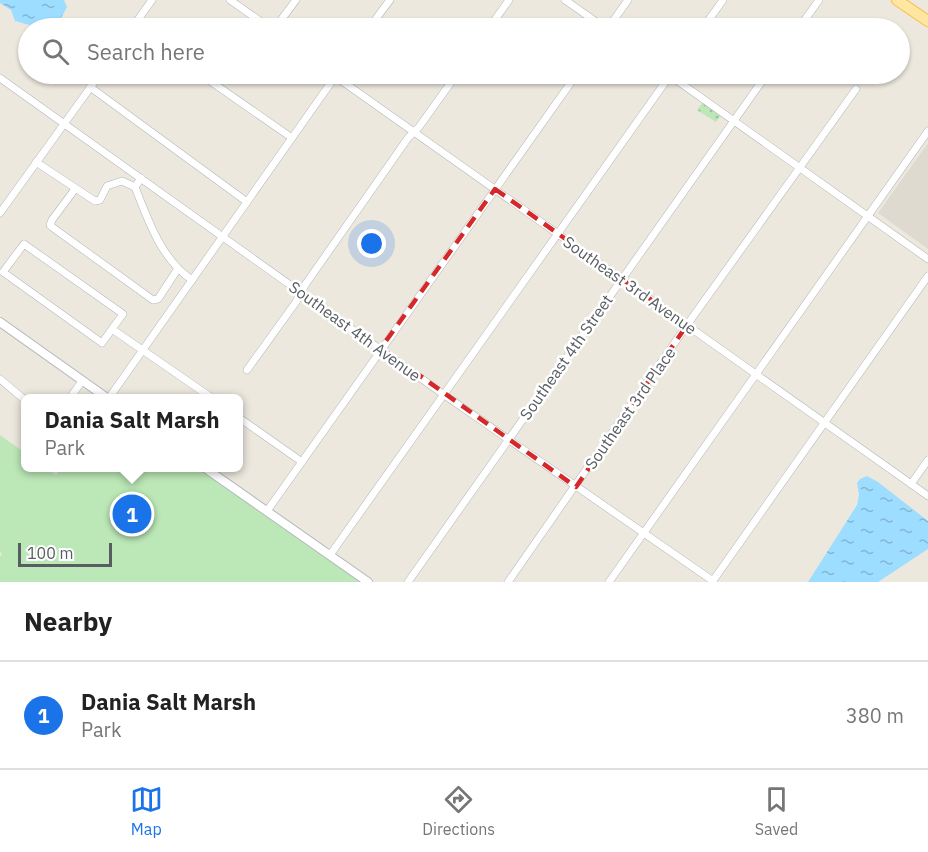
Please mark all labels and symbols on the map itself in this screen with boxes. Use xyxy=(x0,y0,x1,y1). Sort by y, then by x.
your location xyxy=(357,229,386,258)
street label: Southeast 3rd Avenue xyxy=(559,231,701,339)
street label: Southeast 4th Avenue xyxy=(285,276,425,386)
street label: Southeast 4th Street xyxy=(515,290,617,424)
street label: Southeast 3rd Place xyxy=(580,343,680,473)
pin: 1 xyxy=(112,492,152,536)
scale bar xyxy=(18,540,112,568)

